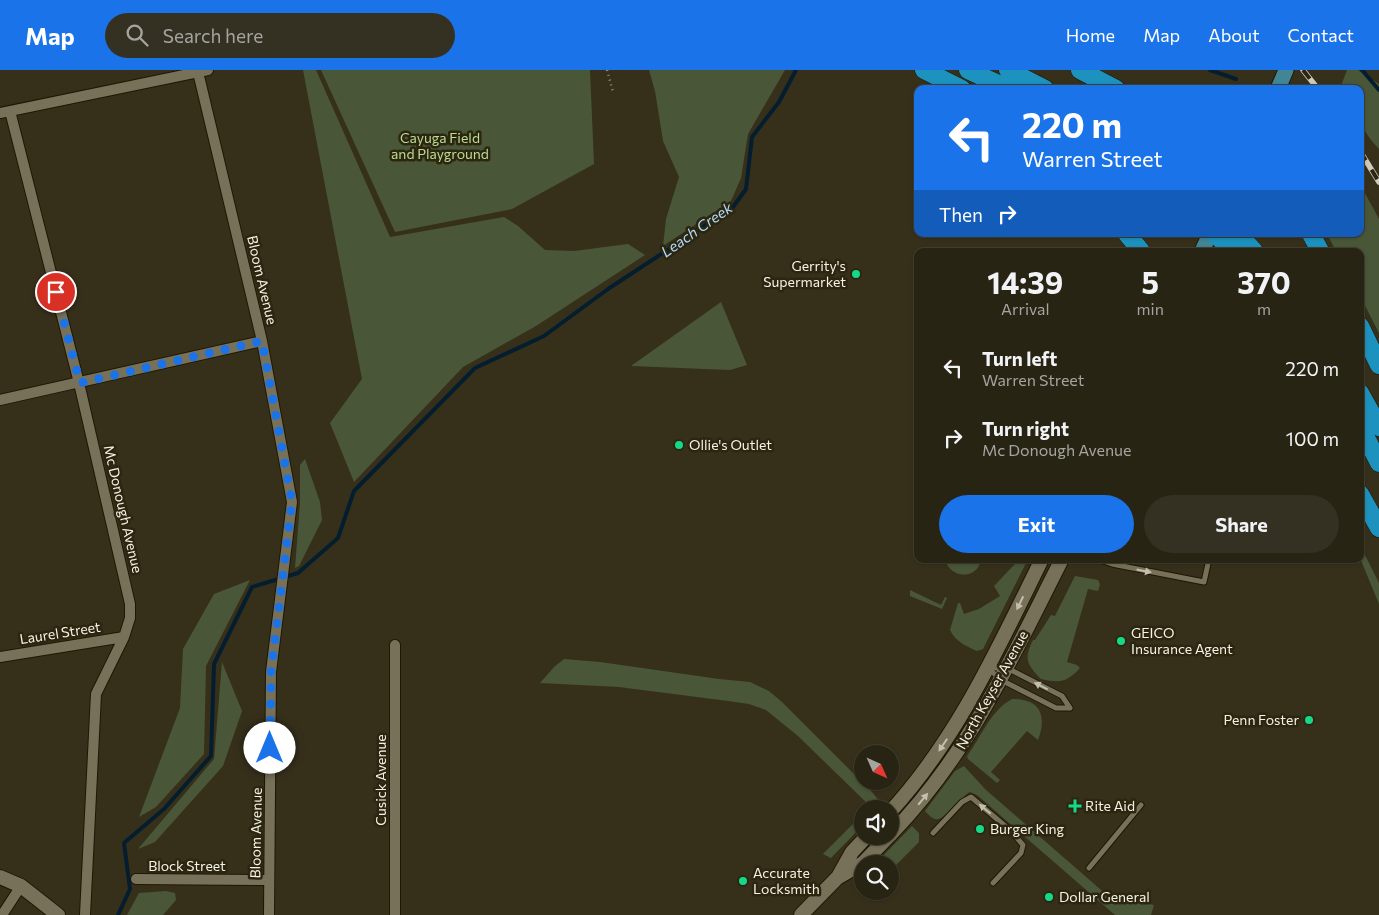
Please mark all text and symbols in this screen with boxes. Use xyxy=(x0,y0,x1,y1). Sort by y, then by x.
search box xyxy=(105,13,455,58)
text: Map xyxy=(25,21,75,50)
icon: search xyxy=(123,21,151,49)
text: Search here xyxy=(163,24,263,47)
text: Home xyxy=(1066,24,1115,46)
text: Map xyxy=(1143,24,1180,46)
text: About xyxy=(1208,24,1260,46)
text: Contact xyxy=(1288,24,1354,46)
text: 220 m xyxy=(1022,102,1122,145)
icon: left xyxy=(939,105,1004,170)
park label: Cayuga Field and Playground xyxy=(391,129,489,162)
text: Warren Street xyxy=(1022,145,1163,172)
water label: Leach Creek xyxy=(657,197,736,260)
icon: right xyxy=(993,200,1021,228)
text: Then xyxy=(939,203,983,226)
street label: Bloom Avenue xyxy=(244,234,281,326)
place label: Gerrity's Supermarket xyxy=(763,257,846,290)
text: 14:39 xyxy=(987,263,1063,300)
text: 5 xyxy=(1141,263,1159,300)
text: 370 xyxy=(1237,263,1291,300)
marker: Gerrity's Supermarket xyxy=(850,268,862,280)
pin xyxy=(35,271,77,313)
icon: arrive xyxy=(42,278,70,306)
text: Arrival xyxy=(1001,299,1050,318)
text: min xyxy=(1137,299,1164,318)
text: m xyxy=(1257,299,1271,318)
text: Turn left xyxy=(982,347,1057,370)
icon: left xyxy=(939,354,967,382)
text: 220 m xyxy=(1285,357,1339,380)
text: Warren Street xyxy=(982,370,1084,389)
text: Turn right xyxy=(982,417,1069,440)
icon: right xyxy=(939,424,967,452)
text: 100 m xyxy=(1286,427,1339,450)
place label: Ollie's Outlet xyxy=(689,436,772,453)
marker: Ollie's Outlet xyxy=(673,439,685,451)
text: Mc Donough Avenue xyxy=(982,440,1132,459)
street label: Mc Donough Avenue xyxy=(100,443,146,575)
button: Exit xyxy=(939,495,1134,553)
button: Share xyxy=(1144,495,1339,553)
one-way arrow xyxy=(1137,567,1153,575)
one-way arrow xyxy=(1016,596,1024,610)
street label: Laurel Street xyxy=(18,618,102,647)
place label: GEICO Insurance Agent xyxy=(1131,624,1233,657)
street label: North Keyser Avenue xyxy=(952,628,1031,752)
marker: GEICO Insurance Agent xyxy=(1115,635,1127,647)
one-way arrow xyxy=(1033,682,1048,690)
place label: Penn Foster xyxy=(1223,711,1299,728)
marker: Penn Foster xyxy=(1303,714,1315,726)
position arrow xyxy=(243,721,295,773)
street label: Cusick Avenue xyxy=(372,734,389,826)
one-way arrow xyxy=(938,739,948,752)
north arrow xyxy=(854,745,899,790)
map controls xyxy=(854,745,899,900)
street label: Bloom Avenue xyxy=(246,787,265,879)
one-way arrow xyxy=(917,793,928,806)
place label: Rite Aid xyxy=(1085,797,1135,814)
button: sound xyxy=(854,800,899,845)
marker: Rite Aid xyxy=(1069,800,1081,812)
one-way arrow xyxy=(979,804,992,815)
place label: Burger King xyxy=(990,820,1065,837)
marker: Burger King xyxy=(974,823,986,835)
button: search xyxy=(854,855,899,900)
street label: Block Street xyxy=(148,857,226,874)
place label: Accurate Locksmith xyxy=(753,864,820,897)
marker: Accurate Locksmith xyxy=(737,875,749,887)
place label: Dollar General xyxy=(1059,888,1150,905)
marker: Dollar General xyxy=(1043,891,1055,903)

